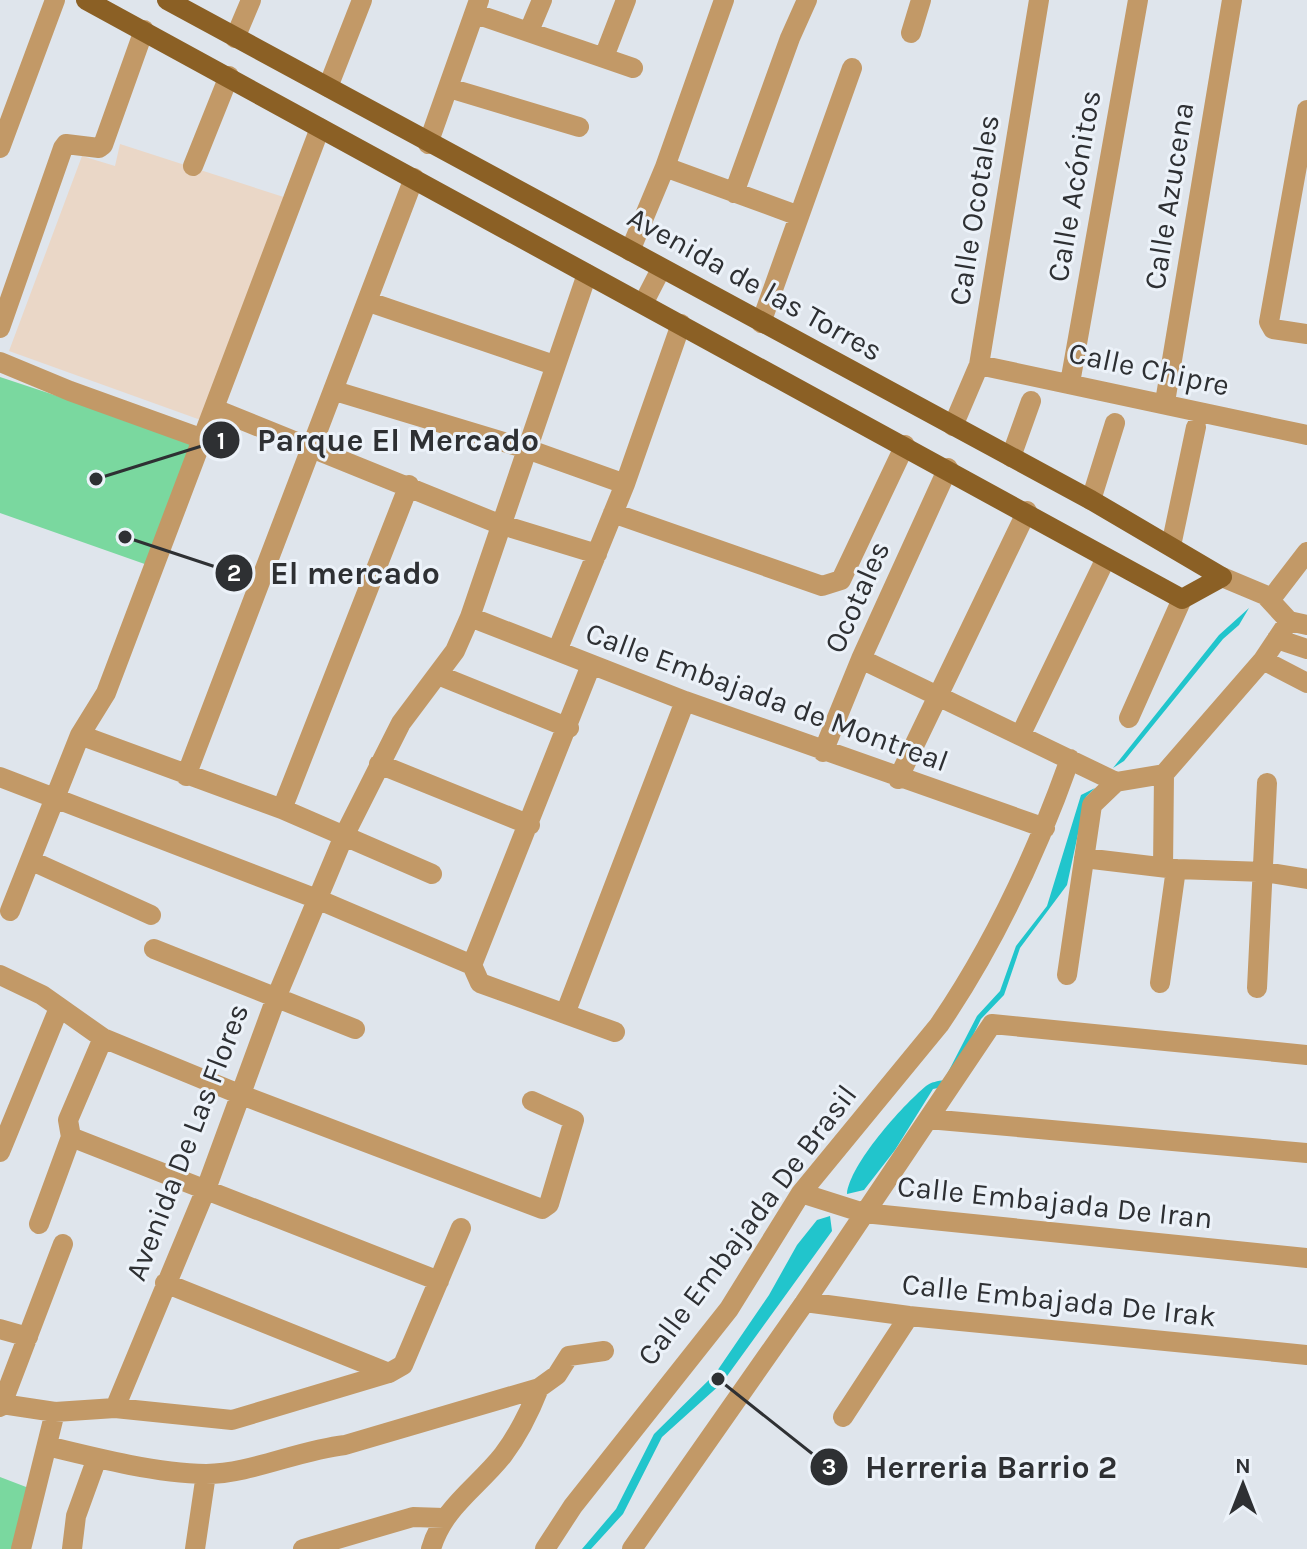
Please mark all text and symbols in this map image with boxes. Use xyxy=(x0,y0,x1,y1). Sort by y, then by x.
street label: Calle Acónitos xyxy=(1039,87,1109,285)
street label: Calle Azucena xyxy=(1136,100,1202,292)
street label: Calle Ocotales xyxy=(941,112,1007,308)
street label: Avenida de las Torres xyxy=(621,199,889,369)
street label: Calle Chipre xyxy=(1065,334,1233,404)
callout: Parque El Mercado xyxy=(201,412,555,468)
text: Parque El Mercado xyxy=(257,422,539,459)
text: 1 xyxy=(217,427,225,455)
street label: Ocotales xyxy=(816,536,898,658)
callout: El mercado xyxy=(214,545,456,601)
text: El mercado xyxy=(270,555,440,592)
text: 2 xyxy=(227,559,241,587)
street label: Calle Embajada de Montreal xyxy=(581,615,953,779)
street label: Avenida De Las Flores xyxy=(118,998,256,1286)
street label: Calle Embajada De Brasil xyxy=(630,1078,864,1372)
street label: Calle Embajada De Iran xyxy=(895,1168,1215,1236)
street label: Calle Embajada De Irak xyxy=(900,1266,1218,1334)
callout: Herreria Barrio 2 xyxy=(809,1439,1134,1495)
north arrow xyxy=(1203,1445,1283,1525)
text: Herreria Barrio 2 xyxy=(865,1449,1117,1486)
text: 3 xyxy=(822,1453,836,1481)
text: N xyxy=(1235,1453,1251,1479)

